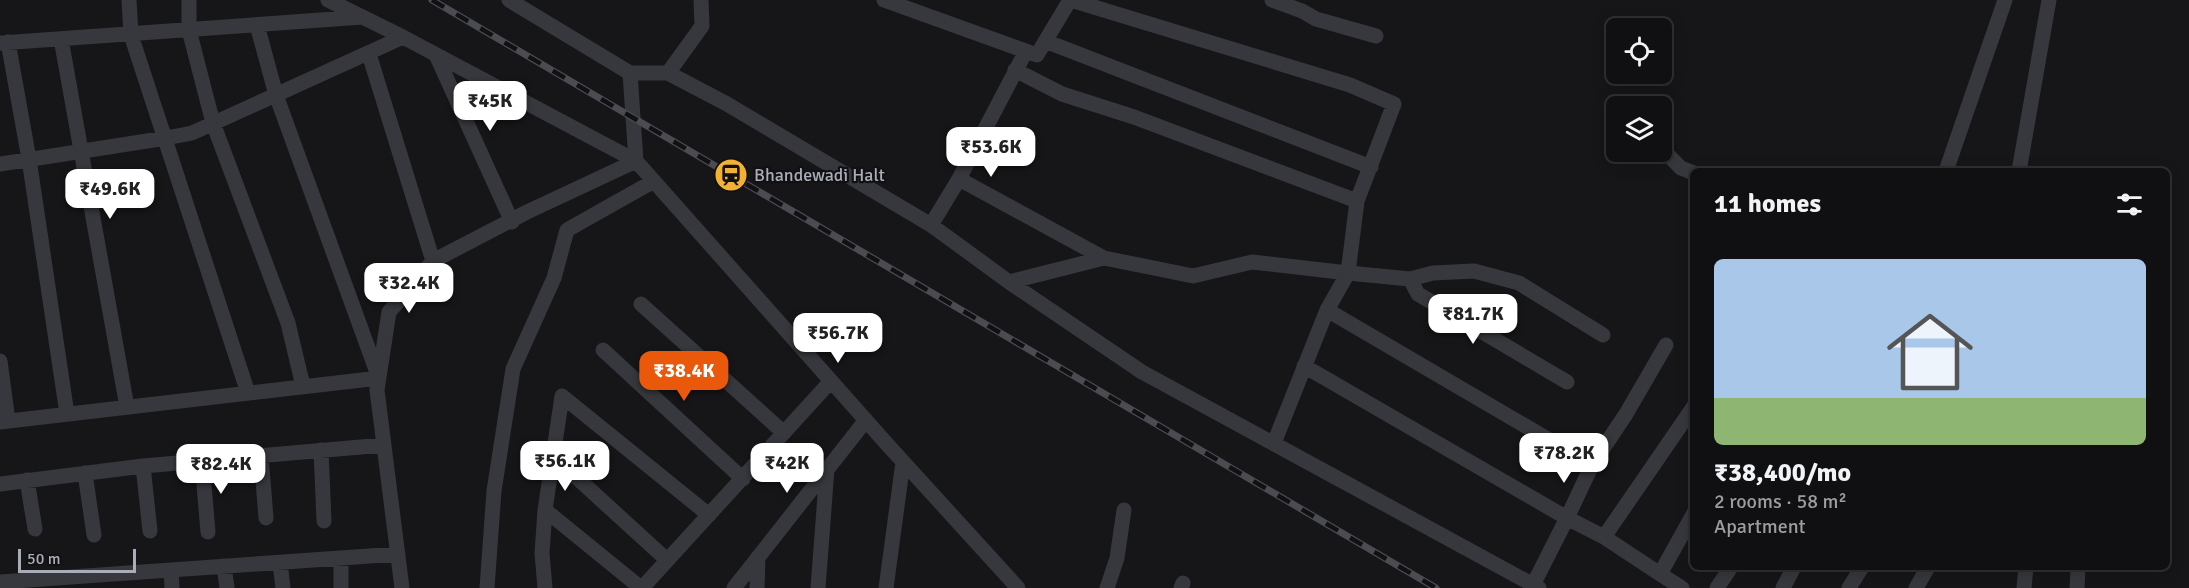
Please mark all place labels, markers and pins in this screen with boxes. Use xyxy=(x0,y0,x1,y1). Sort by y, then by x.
pin: ₹45K xyxy=(454,81,526,132)
pin: ₹53.6K xyxy=(942,127,1040,178)
station icon: Bhandewadi Halt xyxy=(713,157,749,193)
place label: Bhandewadi Halt xyxy=(754,164,885,186)
pin: ₹49.6K xyxy=(61,169,159,220)
pin: ₹32.4K xyxy=(360,263,458,314)
pin: ₹81.7K xyxy=(1424,294,1522,345)
pin: ₹56.7K xyxy=(789,313,887,364)
pin: ₹38.4K xyxy=(635,351,733,402)
pin: ₹78.2K xyxy=(1515,433,1613,484)
pin: ₹56.1K xyxy=(516,441,614,492)
pin: ₹42K xyxy=(751,443,823,494)
pin: ₹82.4K xyxy=(172,444,270,495)

